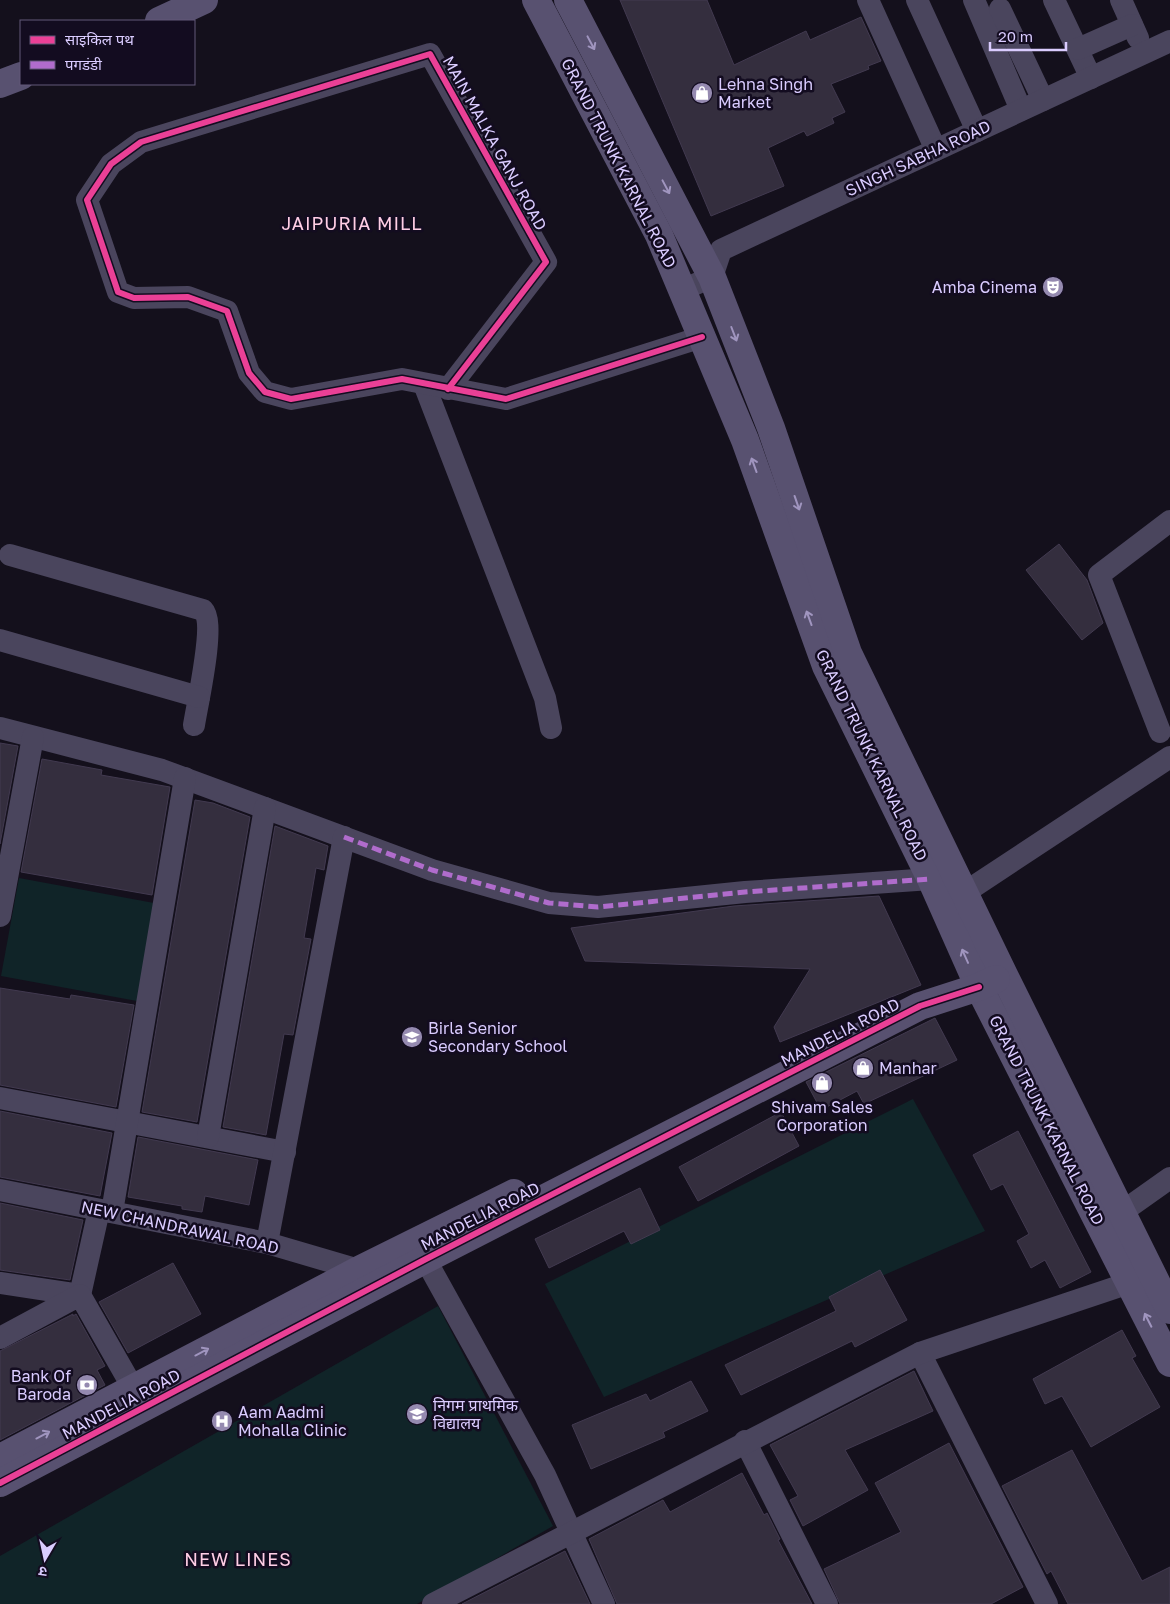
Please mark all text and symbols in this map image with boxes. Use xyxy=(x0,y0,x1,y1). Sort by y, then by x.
legend xyxy=(20,20,195,85)
scale bar xyxy=(990,20,1066,52)
text: 20 m xyxy=(998,27,1033,45)
text: साइकिल पथ xyxy=(65,30,134,48)
one-way arrow xyxy=(586,35,596,50)
street label: MAIN MALKA GANJ ROAD xyxy=(439,52,551,234)
text: पगडंडी xyxy=(65,55,103,73)
street label: GRAND TRUNK KARNAL ROAD xyxy=(557,55,681,271)
place label: Lehna Singh Market xyxy=(718,74,813,112)
shop icon: Lehna Singh Market xyxy=(690,81,714,105)
street label: SINGH SABHA ROAD xyxy=(842,116,994,200)
one-way arrow xyxy=(662,179,671,194)
district label: JAIPURIA MILL xyxy=(281,212,423,234)
theatre icon: Amba Cinema xyxy=(1041,275,1065,299)
place label: Amba Cinema xyxy=(932,277,1037,297)
one-way arrow xyxy=(730,326,740,341)
one-way arrow xyxy=(749,458,758,473)
one-way arrow xyxy=(793,495,802,510)
one-way arrow xyxy=(804,611,813,626)
street label: GRAND TRUNK KARNAL ROAD xyxy=(812,646,932,864)
one-way arrow xyxy=(959,949,969,964)
street label: MANDELIA ROAD xyxy=(777,993,903,1071)
street label: GRAND TRUNK KARNAL ROAD xyxy=(985,1012,1109,1228)
place label: Birla Senior Secondary School xyxy=(428,1018,567,1056)
school or university icon: Birla Senior Secondary School xyxy=(400,1025,424,1049)
shop icon: Manhar xyxy=(851,1056,875,1080)
place label: Manhar xyxy=(879,1058,937,1078)
shop icon: Shivam Sales Corporation xyxy=(810,1071,834,1095)
place label: Shivam Sales Corporation xyxy=(771,1097,873,1135)
street label: MANDELIA ROAD xyxy=(417,1177,543,1255)
street label: NEW CHANDRAWAL ROAD xyxy=(79,1196,281,1258)
one-way arrow xyxy=(1143,1313,1152,1328)
one-way arrow xyxy=(195,1347,210,1357)
street label: MANDELIA ROAD xyxy=(59,1364,183,1444)
place label: Bank Of Baroda xyxy=(11,1366,71,1404)
bank icon: Bank Of Baroda xyxy=(75,1373,99,1397)
place label: निगम प्राथमिक विद्यालय xyxy=(433,1395,519,1433)
place label: Aam Aadmi Mohalla Clinic xyxy=(238,1402,347,1440)
school or university icon: निगम प्राथमिक विद्यालय xyxy=(405,1402,429,1426)
hospital icon: Aam Aadmi Mohalla Clinic xyxy=(210,1409,234,1433)
one-way arrow xyxy=(35,1430,50,1440)
north arrow xyxy=(20,1534,70,1584)
district label: NEW LINES xyxy=(184,1548,292,1570)
text: उ xyxy=(37,1563,48,1581)

